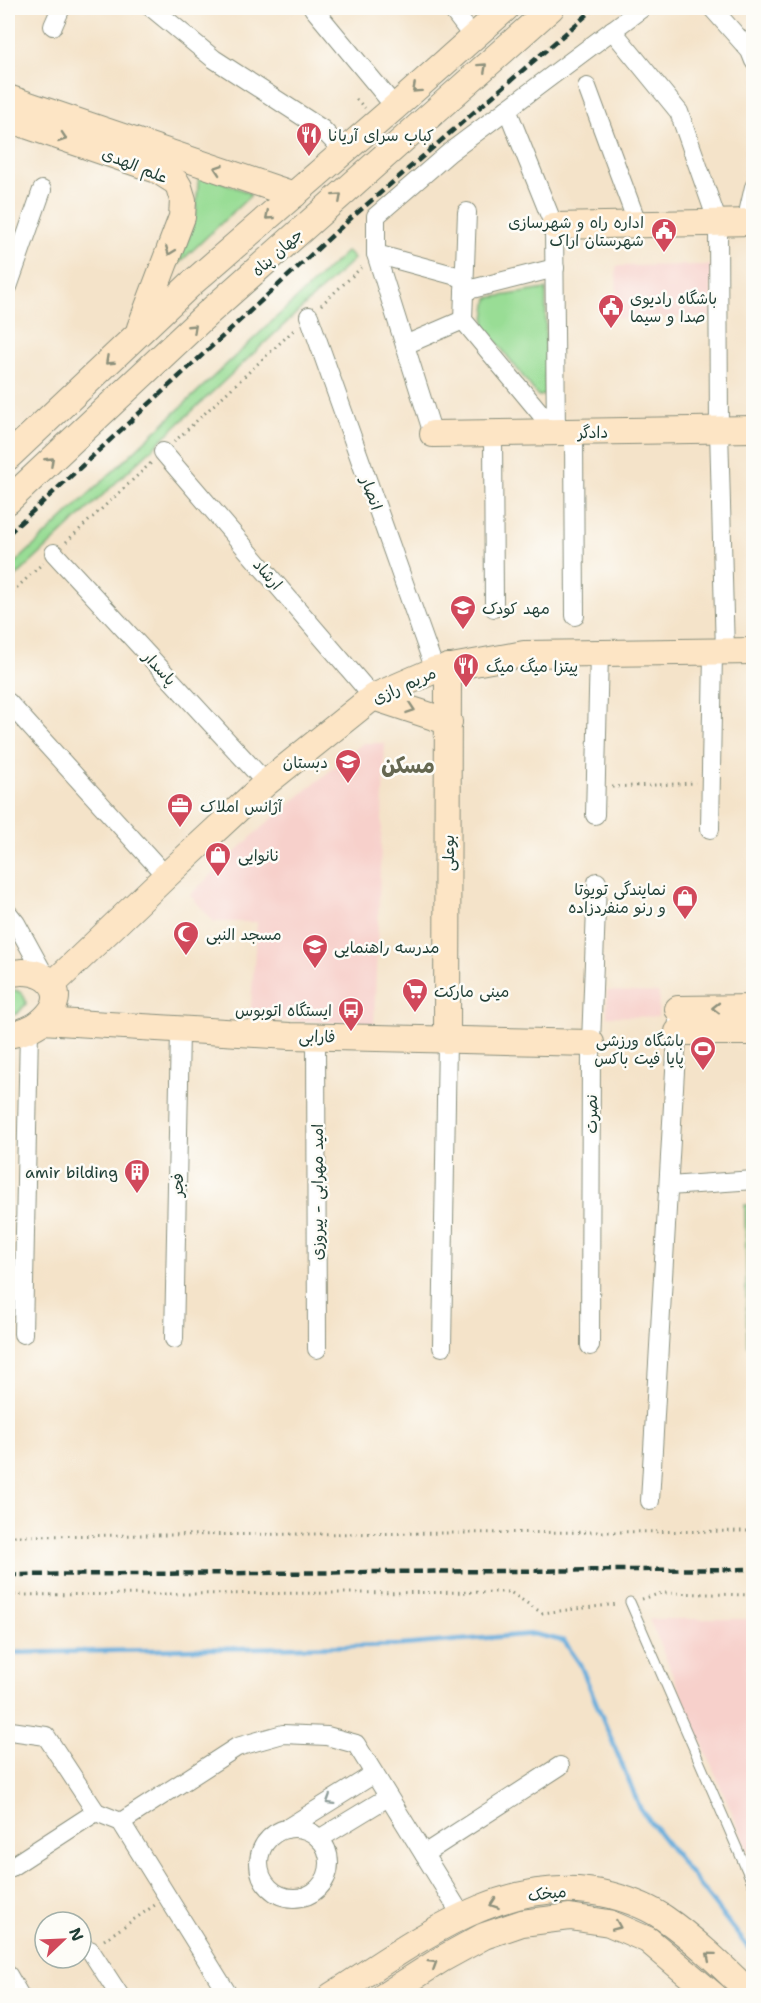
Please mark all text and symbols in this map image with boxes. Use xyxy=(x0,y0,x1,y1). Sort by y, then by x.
one-way arrow xyxy=(476,64,487,75)
one-way arrow xyxy=(412,81,423,92)
restaurant icon: کباب سرای آریانا xyxy=(294,120,324,158)
place label: کباب سرای آریانا xyxy=(328,125,434,146)
one-way arrow xyxy=(57,131,68,143)
street label: علم الهدی xyxy=(98,143,171,190)
one-way arrow xyxy=(213,164,224,177)
one-way arrow xyxy=(331,193,342,204)
one-way arrow xyxy=(265,209,276,220)
place label: اداره راه و شهرسازی شهرستان اراک xyxy=(508,212,644,251)
public building icon: اداره راه و شهرسازی شهرستان اراک xyxy=(649,216,679,254)
street label: جهان پناه xyxy=(247,224,307,281)
one-way arrow xyxy=(165,245,177,256)
place label: باشگاه رادیوی صدا و سیما xyxy=(630,288,717,327)
public building icon: باشگاه رادیوی صدا و سیما xyxy=(596,292,626,330)
one-way arrow xyxy=(186,324,196,335)
one-way arrow xyxy=(105,354,116,365)
street label: دادگر xyxy=(576,422,608,443)
one-way arrow xyxy=(43,457,54,468)
street label: انصار xyxy=(355,472,387,513)
street label: ارشاد xyxy=(248,554,287,594)
school or university icon: مهد کودک xyxy=(448,593,478,631)
place label: مهد کودک xyxy=(482,598,550,619)
street label: پاسدار xyxy=(137,645,181,690)
restaurant icon: پیتزا میگ میگ xyxy=(451,651,481,689)
place label: پیتزا میگ میگ xyxy=(486,656,578,677)
street label: مریم رازی xyxy=(369,662,440,711)
one-way arrow xyxy=(405,702,416,715)
school or university icon: دبستان xyxy=(333,747,363,785)
district label: مسکن xyxy=(381,751,435,780)
place label: دبستان xyxy=(283,752,328,773)
office icon: آژانس املاک xyxy=(165,791,195,829)
place label: آژانس املاک xyxy=(200,796,283,817)
street label: بوعلی xyxy=(438,835,459,871)
shop icon: نانوایی xyxy=(203,840,233,878)
place label: نانوایی xyxy=(238,845,280,866)
place label: نمایندگی تویوتا و رنو منفردزاده xyxy=(568,879,666,918)
shop icon: نمایندگی تویوتا و رنو منفردزاده xyxy=(670,883,700,921)
mosque icon: مسجد النبی xyxy=(171,919,201,957)
place label: مسجد النبی xyxy=(206,924,282,945)
school or university icon: مدرسه راهنمایی xyxy=(300,932,330,970)
place label: مدرسه راهنمایی xyxy=(334,937,440,958)
supermarket icon: مینی مارکت xyxy=(400,976,430,1014)
place label: مینی مارکت xyxy=(434,981,509,1002)
bus stop icon: ایستگاه اتوبوس xyxy=(336,995,366,1033)
place label: ایستگاه اتوبوس xyxy=(235,1000,332,1021)
one-way arrow xyxy=(711,1002,720,1015)
street label: فارابی xyxy=(298,1026,336,1047)
place label: باشگاه ورزشی پایا فیت باکس xyxy=(594,1030,684,1069)
sports icon: باشگاه ورزشی پایا فیت باکس xyxy=(688,1034,718,1072)
street label: نصرت xyxy=(581,1094,602,1134)
street label: امید مهرابی - پیروزی xyxy=(307,1124,328,1260)
building icon: amir bilding xyxy=(122,1157,152,1195)
place label: amir bilding xyxy=(25,1162,118,1183)
street label: فجر xyxy=(167,1173,188,1199)
one-way arrow xyxy=(326,1794,336,1806)
street label: میخک xyxy=(527,1881,568,1906)
one-way arrow xyxy=(489,1896,500,1909)
north arrow xyxy=(33,1910,93,1970)
one-way arrow xyxy=(611,1919,622,1931)
text: N xyxy=(64,1924,88,1944)
one-way arrow xyxy=(706,1952,717,1963)
one-way arrow xyxy=(427,1960,437,1972)

